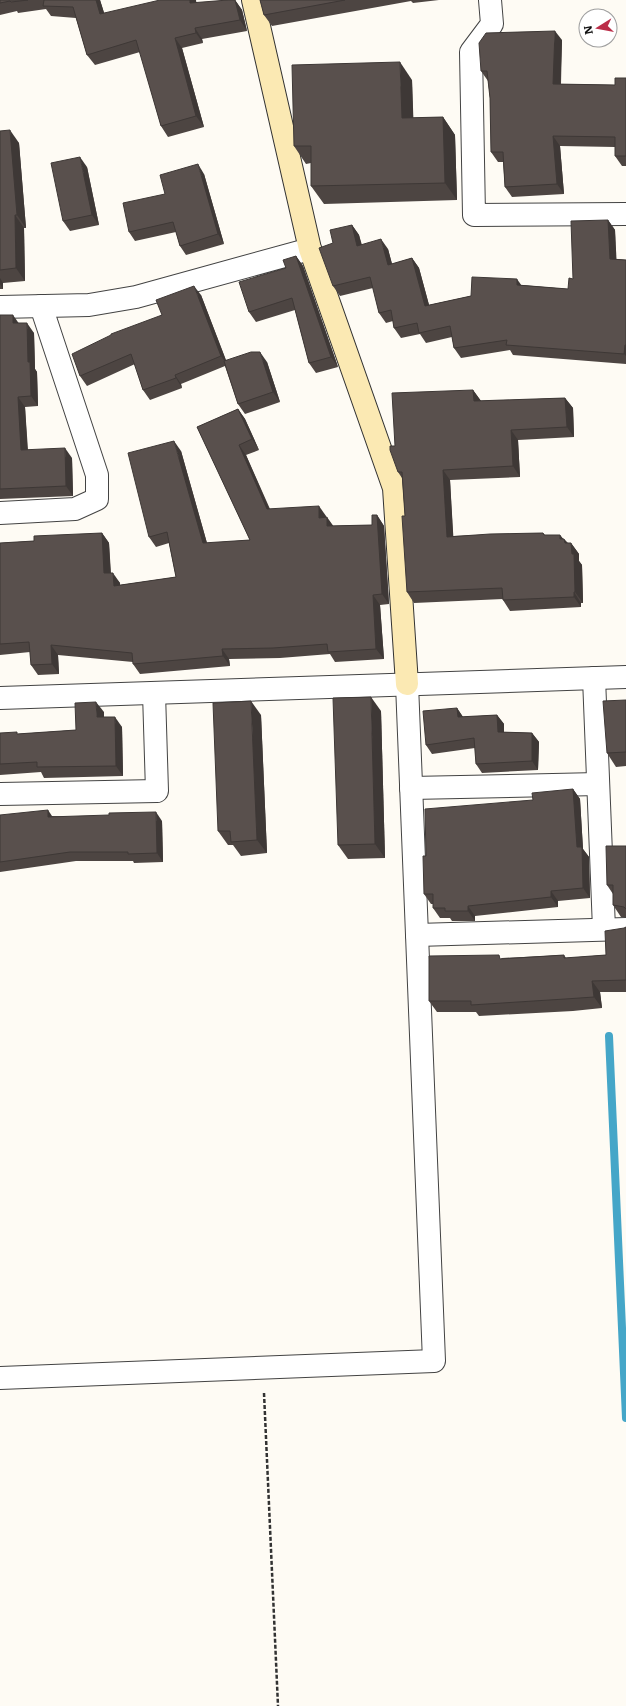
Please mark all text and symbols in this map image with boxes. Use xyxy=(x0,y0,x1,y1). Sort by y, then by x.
north arrow xyxy=(578,8,618,48)
text: N xyxy=(578,24,596,36)

